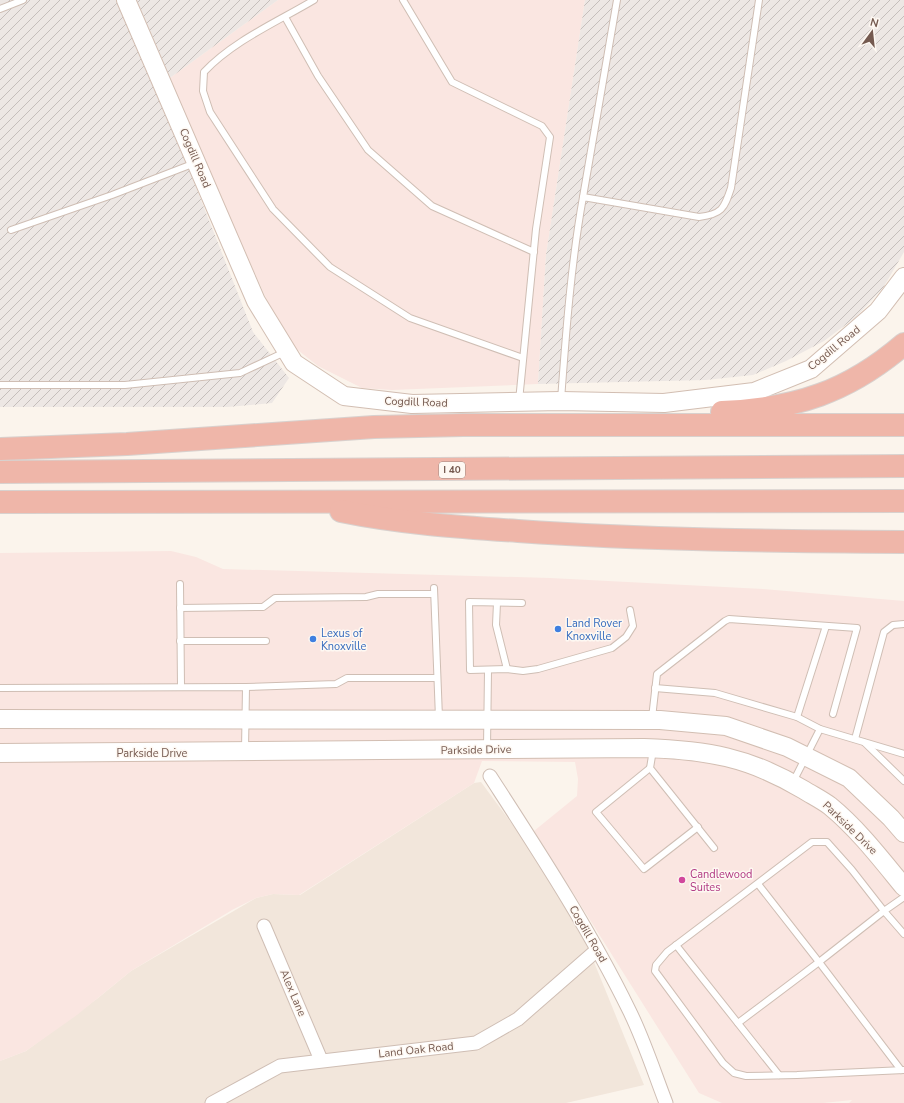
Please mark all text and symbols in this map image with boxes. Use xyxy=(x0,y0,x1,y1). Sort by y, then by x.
north arrow xyxy=(852,12,892,52)
text: N xyxy=(869,15,880,31)
street label: Cogdill Road xyxy=(176,126,214,190)
street label: Cogdill Road xyxy=(805,322,863,374)
street label: Cogdill Road xyxy=(384,393,448,411)
road number: I 40 xyxy=(439,462,465,478)
place label: Land Rover Knoxville xyxy=(566,616,622,644)
marker: Land Rover Knoxville xyxy=(553,624,563,634)
place label: Lexus of Knoxville xyxy=(321,626,366,654)
marker: Lexus of Knoxville xyxy=(308,634,318,644)
street label: Parkside Drive xyxy=(440,742,512,758)
street label: Parkside Drive xyxy=(117,746,188,761)
street label: Parkside Drive xyxy=(819,798,881,858)
place label: Candlewood Suites xyxy=(690,867,753,895)
marker: Candlewood Suites xyxy=(677,875,687,885)
street label: Cogdill Road xyxy=(566,903,610,965)
street label: Alex Lane xyxy=(276,967,310,1019)
street label: Land Oak Road xyxy=(378,1039,454,1061)

